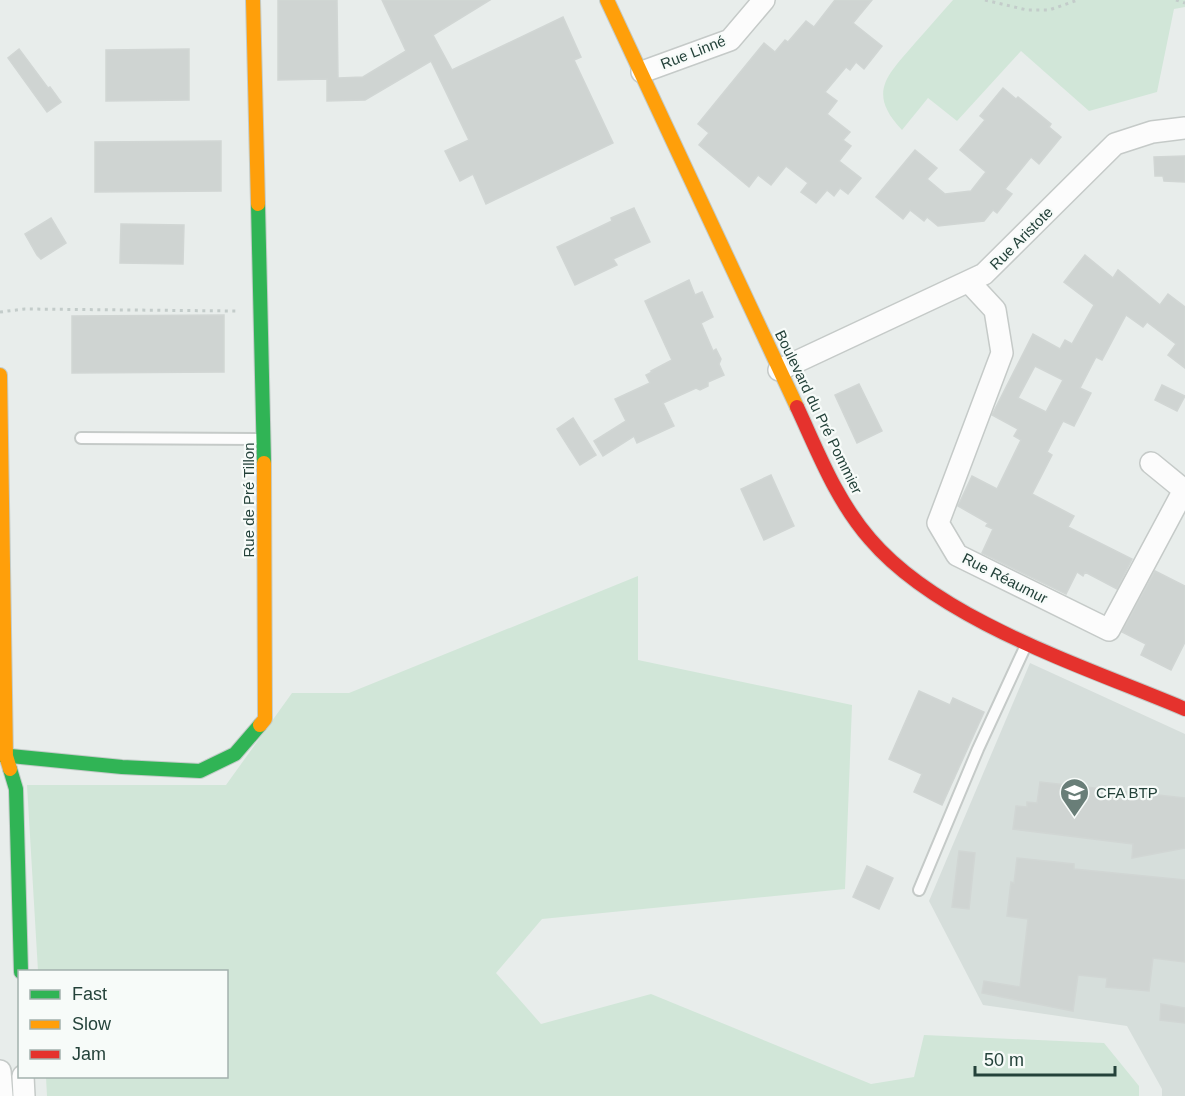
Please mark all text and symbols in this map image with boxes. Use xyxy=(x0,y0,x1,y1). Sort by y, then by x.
street label: Rue Linné xyxy=(658,32,728,72)
street label: Rue Aristote xyxy=(986,203,1056,273)
street label: Boulevard du Pré Pommier xyxy=(772,327,866,497)
street label: Rue de Pré Tillon xyxy=(240,442,257,558)
street label: Rue Réaumur xyxy=(960,549,1050,607)
school or university icon: CFA BTP xyxy=(1059,776,1091,818)
place label: CFA BTP xyxy=(1096,784,1158,801)
legend xyxy=(18,970,228,1078)
text: Fast xyxy=(72,984,107,1004)
text: Slow xyxy=(72,1014,112,1034)
scale bar xyxy=(975,1039,1114,1077)
text: Jam xyxy=(72,1044,106,1064)
text: 50 m xyxy=(984,1050,1024,1070)

